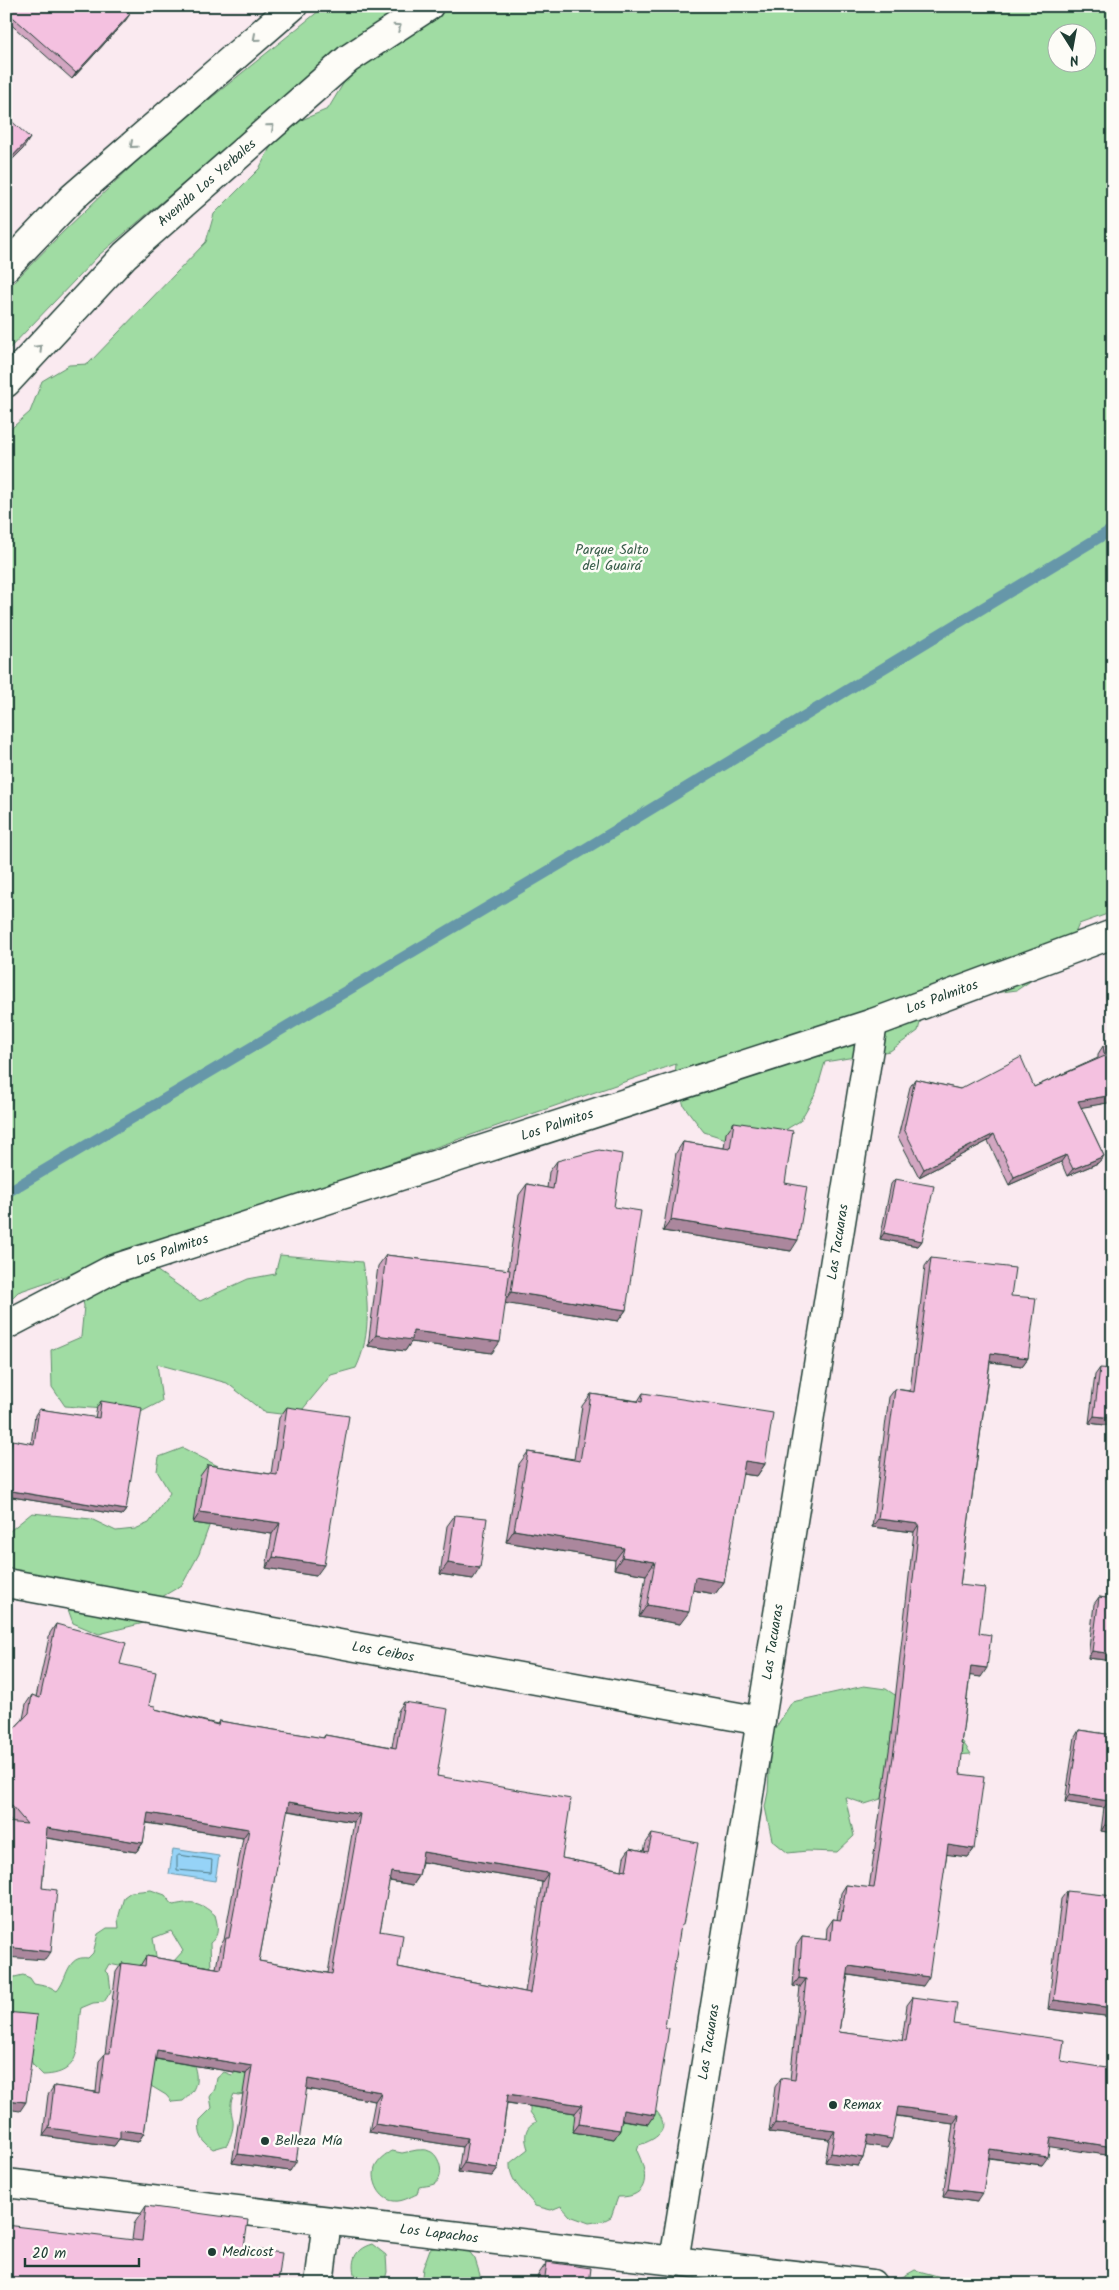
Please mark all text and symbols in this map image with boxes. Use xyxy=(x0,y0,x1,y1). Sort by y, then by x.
north arrow xyxy=(1046,22,1096,72)
one-way arrow xyxy=(392,23,401,33)
one-way arrow xyxy=(252,32,261,41)
text: N xyxy=(1068,48,1081,71)
one-way arrow xyxy=(265,124,274,133)
street label: Avenida Los Yerbales xyxy=(153,134,261,232)
one-way arrow xyxy=(130,139,139,148)
one-way arrow xyxy=(33,344,42,353)
park label: Parque Salto del Guairá xyxy=(575,539,649,577)
street label: Los Palmitos xyxy=(903,974,981,1020)
street label: Los Palmitos xyxy=(518,1103,596,1147)
street label: Las Tacuaras xyxy=(821,1202,855,1282)
street label: Los Palmitos xyxy=(133,1228,211,1272)
street label: Las Tacuaras xyxy=(756,1602,790,1682)
street label: Los Ceibos xyxy=(350,1636,416,1668)
street label: Las Tacuaras xyxy=(692,2002,726,2082)
place label: Remax xyxy=(843,2094,882,2116)
marker: Remax xyxy=(827,2099,839,2111)
place label: Belleza Mía xyxy=(275,2130,343,2152)
marker: Belleza Mía xyxy=(259,2135,271,2147)
street label: Los Lapachos xyxy=(398,2218,480,2250)
scale bar xyxy=(25,2235,139,2267)
place label: Medicost xyxy=(222,2241,274,2263)
text: 20 m xyxy=(32,2242,66,2266)
marker: Medicost xyxy=(206,2246,218,2258)

